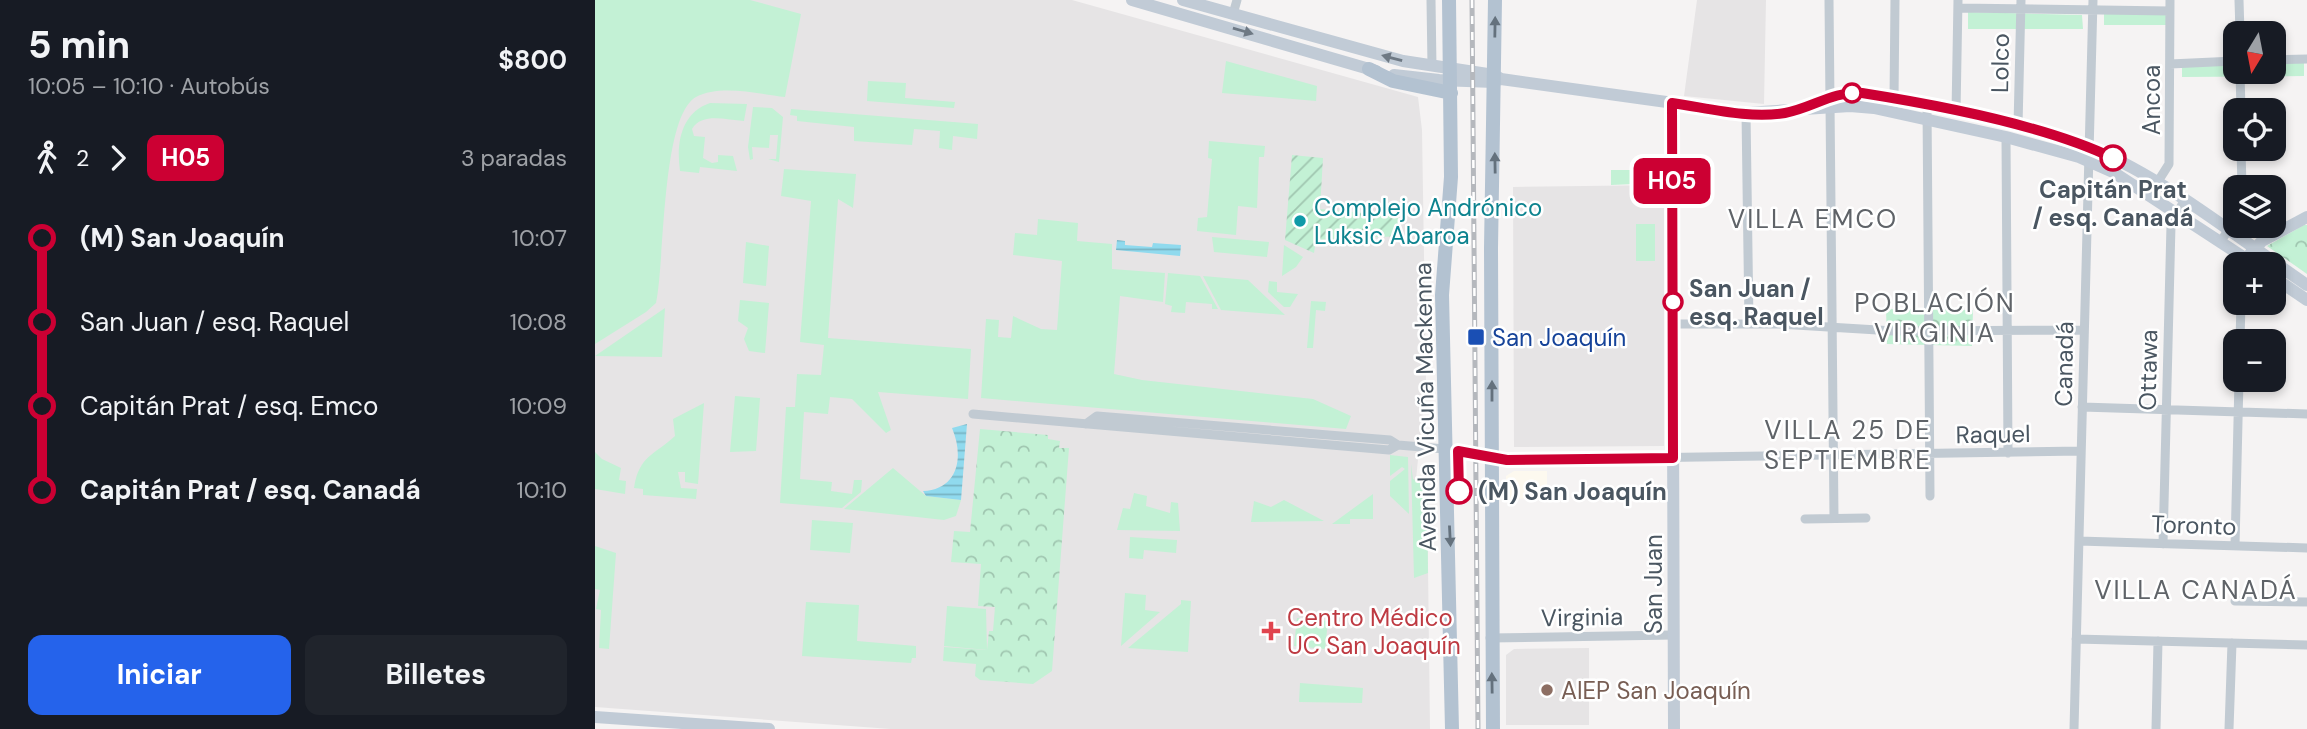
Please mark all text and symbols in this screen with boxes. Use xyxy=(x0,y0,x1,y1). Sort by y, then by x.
one-way arrow xyxy=(1489,16,1501,38)
text: 5 min xyxy=(28,20,130,70)
north arrow xyxy=(2223,21,2285,84)
map controls xyxy=(2223,21,2286,392)
one-way arrow xyxy=(1232,26,1253,36)
street label: Lolco xyxy=(1984,33,2016,93)
text: $800 xyxy=(498,43,567,77)
one-way arrow xyxy=(1381,52,1402,62)
street label: Ancoa xyxy=(2136,65,2167,135)
text: 10:05 – 10:10 · Autobús xyxy=(28,71,270,101)
unlabelled marker xyxy=(1842,83,1862,103)
button: locate xyxy=(2223,98,2286,161)
icon: walk xyxy=(28,139,66,177)
icon: forward xyxy=(99,139,137,177)
text: H05 xyxy=(161,142,210,173)
text: 2 xyxy=(76,143,89,173)
text: 3 paradas xyxy=(461,143,567,173)
marker: Capitán Prat / esq. Canadá xyxy=(2100,145,2126,171)
one-way arrow xyxy=(1489,152,1500,174)
line badge: H05 xyxy=(1632,158,1712,204)
text: H05 xyxy=(1648,165,1696,196)
place label: Capitán Prat / esq. Canadá xyxy=(2033,174,2193,233)
button: layers xyxy=(2223,175,2286,238)
place label: Complejo Andrónico Luksic Abaroa xyxy=(1314,192,1542,251)
district label: VILLA EMCO xyxy=(1728,202,1898,236)
marker: Complejo Andrónico Luksic Abaroa xyxy=(1292,213,1308,229)
text: (M) San Joaquín xyxy=(80,221,285,255)
text: 10:07 xyxy=(512,223,567,253)
button: + xyxy=(2223,252,2286,315)
street label: Avenida Vicuña Mackenna xyxy=(1407,262,1443,552)
place label: San Juan / esq. Raquel xyxy=(1689,273,1824,332)
district label: POBLACIÓN VIRGINIA xyxy=(1854,286,2016,350)
marker: San Juan / esq. Raquel xyxy=(1663,292,1683,312)
text: San Juan / esq. Raquel xyxy=(80,305,349,339)
text: 10:08 xyxy=(510,307,567,337)
street label: Canadá xyxy=(2048,321,2080,407)
place label: San Joaquín xyxy=(1492,322,1626,353)
marker: San Joaquín xyxy=(1466,327,1486,347)
street label: Ottawa xyxy=(2132,329,2164,411)
button: − xyxy=(2223,329,2286,392)
one-way arrow xyxy=(1486,379,1498,401)
text: Capitán Prat / esq. Emco xyxy=(80,389,379,423)
text: 10:09 xyxy=(509,391,567,421)
district label: VILLA 25 DE SEPTIEMBRE xyxy=(1764,413,1932,477)
street label: Raquel xyxy=(1955,418,2031,450)
text: Capitán Prat / esq. Canadá xyxy=(80,473,421,507)
text: 10:10 xyxy=(517,475,567,505)
place label: (M) San Joaquín xyxy=(1478,476,1667,507)
marker: (M) San Joaquín xyxy=(1446,478,1472,504)
street label: Toronto xyxy=(2151,508,2237,542)
one-way arrow xyxy=(1444,525,1455,547)
street label: San Juan xyxy=(1638,534,1669,634)
district label: VILLA CANADÁ xyxy=(2094,573,2298,607)
street label: Virginia xyxy=(1541,601,1623,633)
place label: Centro Médico UC San Joaquín xyxy=(1287,602,1461,661)
marker: Centro Médico UC San Joaquín xyxy=(1261,621,1281,641)
button: Iniciar xyxy=(28,635,291,715)
button: Billetes xyxy=(305,635,567,715)
one-way arrow xyxy=(1486,672,1497,694)
place label: AIEP San Joaquín xyxy=(1561,675,1751,706)
marker: AIEP San Joaquín xyxy=(1539,682,1555,698)

